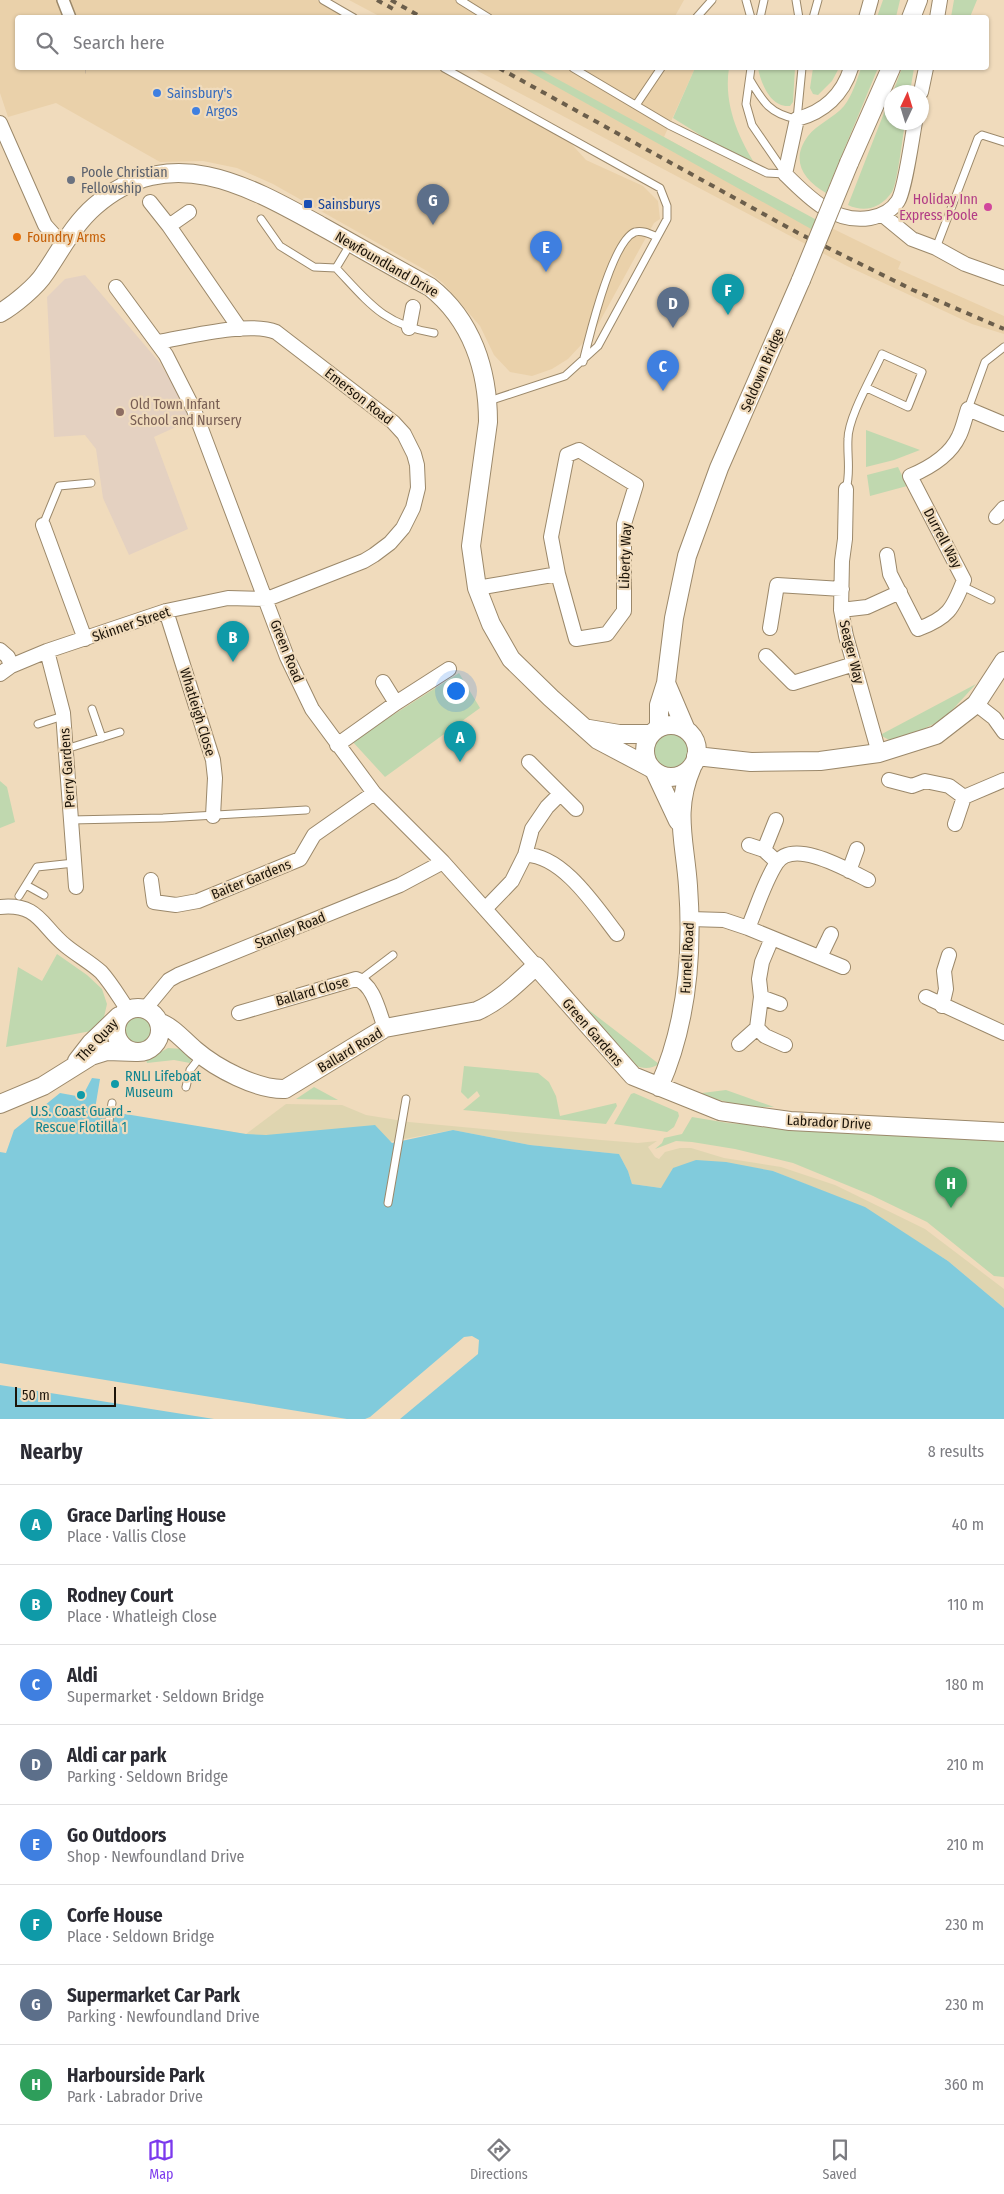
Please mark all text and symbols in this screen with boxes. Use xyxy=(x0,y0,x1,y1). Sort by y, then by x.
search box xyxy=(15,15,989,70)
icon: search xyxy=(33,29,61,57)
text: Search here xyxy=(73,31,165,54)
place label: Sainsbury's xyxy=(167,85,232,102)
north arrow xyxy=(884,85,929,130)
marker: Sainsbury's xyxy=(151,87,163,99)
place label: Argos xyxy=(206,103,238,120)
marker: Argos xyxy=(190,105,202,117)
place label: Poole Christian Fellowship xyxy=(81,164,168,197)
marker: Poole Christian Fellowship xyxy=(65,174,77,186)
pin: G xyxy=(417,184,449,225)
place label: Holiday Inn Express Poole xyxy=(899,191,978,224)
place label: Sainsburys xyxy=(318,196,380,213)
marker: Sainsburys xyxy=(302,198,314,210)
marker: Holiday Inn Express Poole xyxy=(982,201,994,213)
street label: Newfoundland Drive xyxy=(332,228,442,301)
place label: Foundry Arms xyxy=(27,229,106,246)
marker: Foundry Arms xyxy=(11,231,23,243)
pin: E xyxy=(530,231,562,272)
pin: F xyxy=(712,274,744,315)
pin: D xyxy=(657,287,689,328)
street label: Seldown Bridge xyxy=(737,326,788,415)
pin: C xyxy=(647,350,679,391)
street label: Emerson Road xyxy=(321,365,396,428)
place label: Old Town Infant School and Nursery xyxy=(130,396,242,429)
marker: Old Town Infant School and Nursery xyxy=(114,406,126,418)
street label: Durrell Way xyxy=(920,505,966,572)
street label: Liberty Way xyxy=(616,522,635,589)
street label: Skinner Street xyxy=(90,603,173,646)
street label: Green Road xyxy=(266,617,307,685)
street label: Seager Way xyxy=(835,619,868,686)
pin: B xyxy=(217,621,249,662)
street label: Whatleigh Close xyxy=(176,666,219,758)
your location xyxy=(443,678,469,704)
pin: A xyxy=(444,721,476,762)
street label: Perry Gardens xyxy=(56,727,79,809)
street label: Baiter Gardens xyxy=(209,856,294,903)
street label: Stanley Road xyxy=(252,909,328,952)
street label: Furnell Road xyxy=(677,922,698,994)
street label: Ballard Close xyxy=(274,973,350,1010)
street label: Green Gardens xyxy=(559,995,627,1070)
street label: The Quay xyxy=(73,1015,122,1066)
street label: Ballard Road xyxy=(315,1024,386,1076)
place label: RNLI Lifeboat Museum xyxy=(125,1068,202,1101)
marker: RNLI Lifeboat Museum xyxy=(109,1078,121,1090)
marker: U.S. Coast Guard - Rescue Flotilla 1 xyxy=(75,1089,87,1101)
place label: U.S. Coast Guard - Rescue Flotilla 1 xyxy=(30,1103,132,1136)
street label: Labrador Drive xyxy=(786,1112,872,1133)
pin: H xyxy=(935,1167,967,1208)
scale bar xyxy=(15,1384,116,1407)
text: 50 m xyxy=(22,1387,50,1404)
text: Nearby xyxy=(20,1439,82,1465)
text: 8 results xyxy=(928,1442,984,1461)
text: Grace Darling House xyxy=(67,1504,226,1527)
text: A xyxy=(32,1515,40,1534)
text: 40 m xyxy=(952,1515,984,1534)
text: Place · Vallis Close xyxy=(67,1527,186,1546)
text: Rodney Court xyxy=(67,1584,174,1607)
text: B xyxy=(32,1595,40,1614)
text: 110 m xyxy=(947,1595,984,1614)
text: Place · Whatleigh Close xyxy=(67,1607,217,1626)
text: Aldi xyxy=(67,1664,98,1687)
text: C xyxy=(32,1675,40,1694)
text: 180 m xyxy=(945,1675,984,1694)
text: Supermarket · Seldown Bridge xyxy=(67,1687,264,1706)
text: Aldi car park xyxy=(67,1744,166,1767)
text: D xyxy=(31,1755,41,1774)
text: 210 m xyxy=(947,1755,984,1774)
text: Parking · Seldown Bridge xyxy=(67,1767,228,1786)
text: Go Outdoors xyxy=(67,1824,166,1847)
text: E xyxy=(32,1835,40,1854)
text: 210 m xyxy=(947,1835,984,1854)
text: Shop · Newfoundland Drive xyxy=(67,1847,244,1866)
text: Corfe House xyxy=(67,1904,163,1927)
text: F xyxy=(32,1915,40,1934)
text: 230 m xyxy=(945,1915,984,1934)
text: Place · Seldown Bridge xyxy=(67,1927,214,1946)
text: Supermarket Car Park xyxy=(67,1984,240,2007)
text: G xyxy=(31,1995,41,2014)
text: 230 m xyxy=(945,1995,984,2014)
text: Parking · Newfoundland Drive xyxy=(67,2007,260,2026)
text: Harbourside Park xyxy=(67,2064,205,2087)
text: H xyxy=(31,2075,41,2094)
text: 360 m xyxy=(944,2075,984,2094)
text: Park · Labrador Drive xyxy=(67,2087,203,2106)
tab: Map xyxy=(147,2136,175,2183)
tab: Directions xyxy=(470,2136,528,2183)
tab: Saved xyxy=(822,2136,857,2183)

